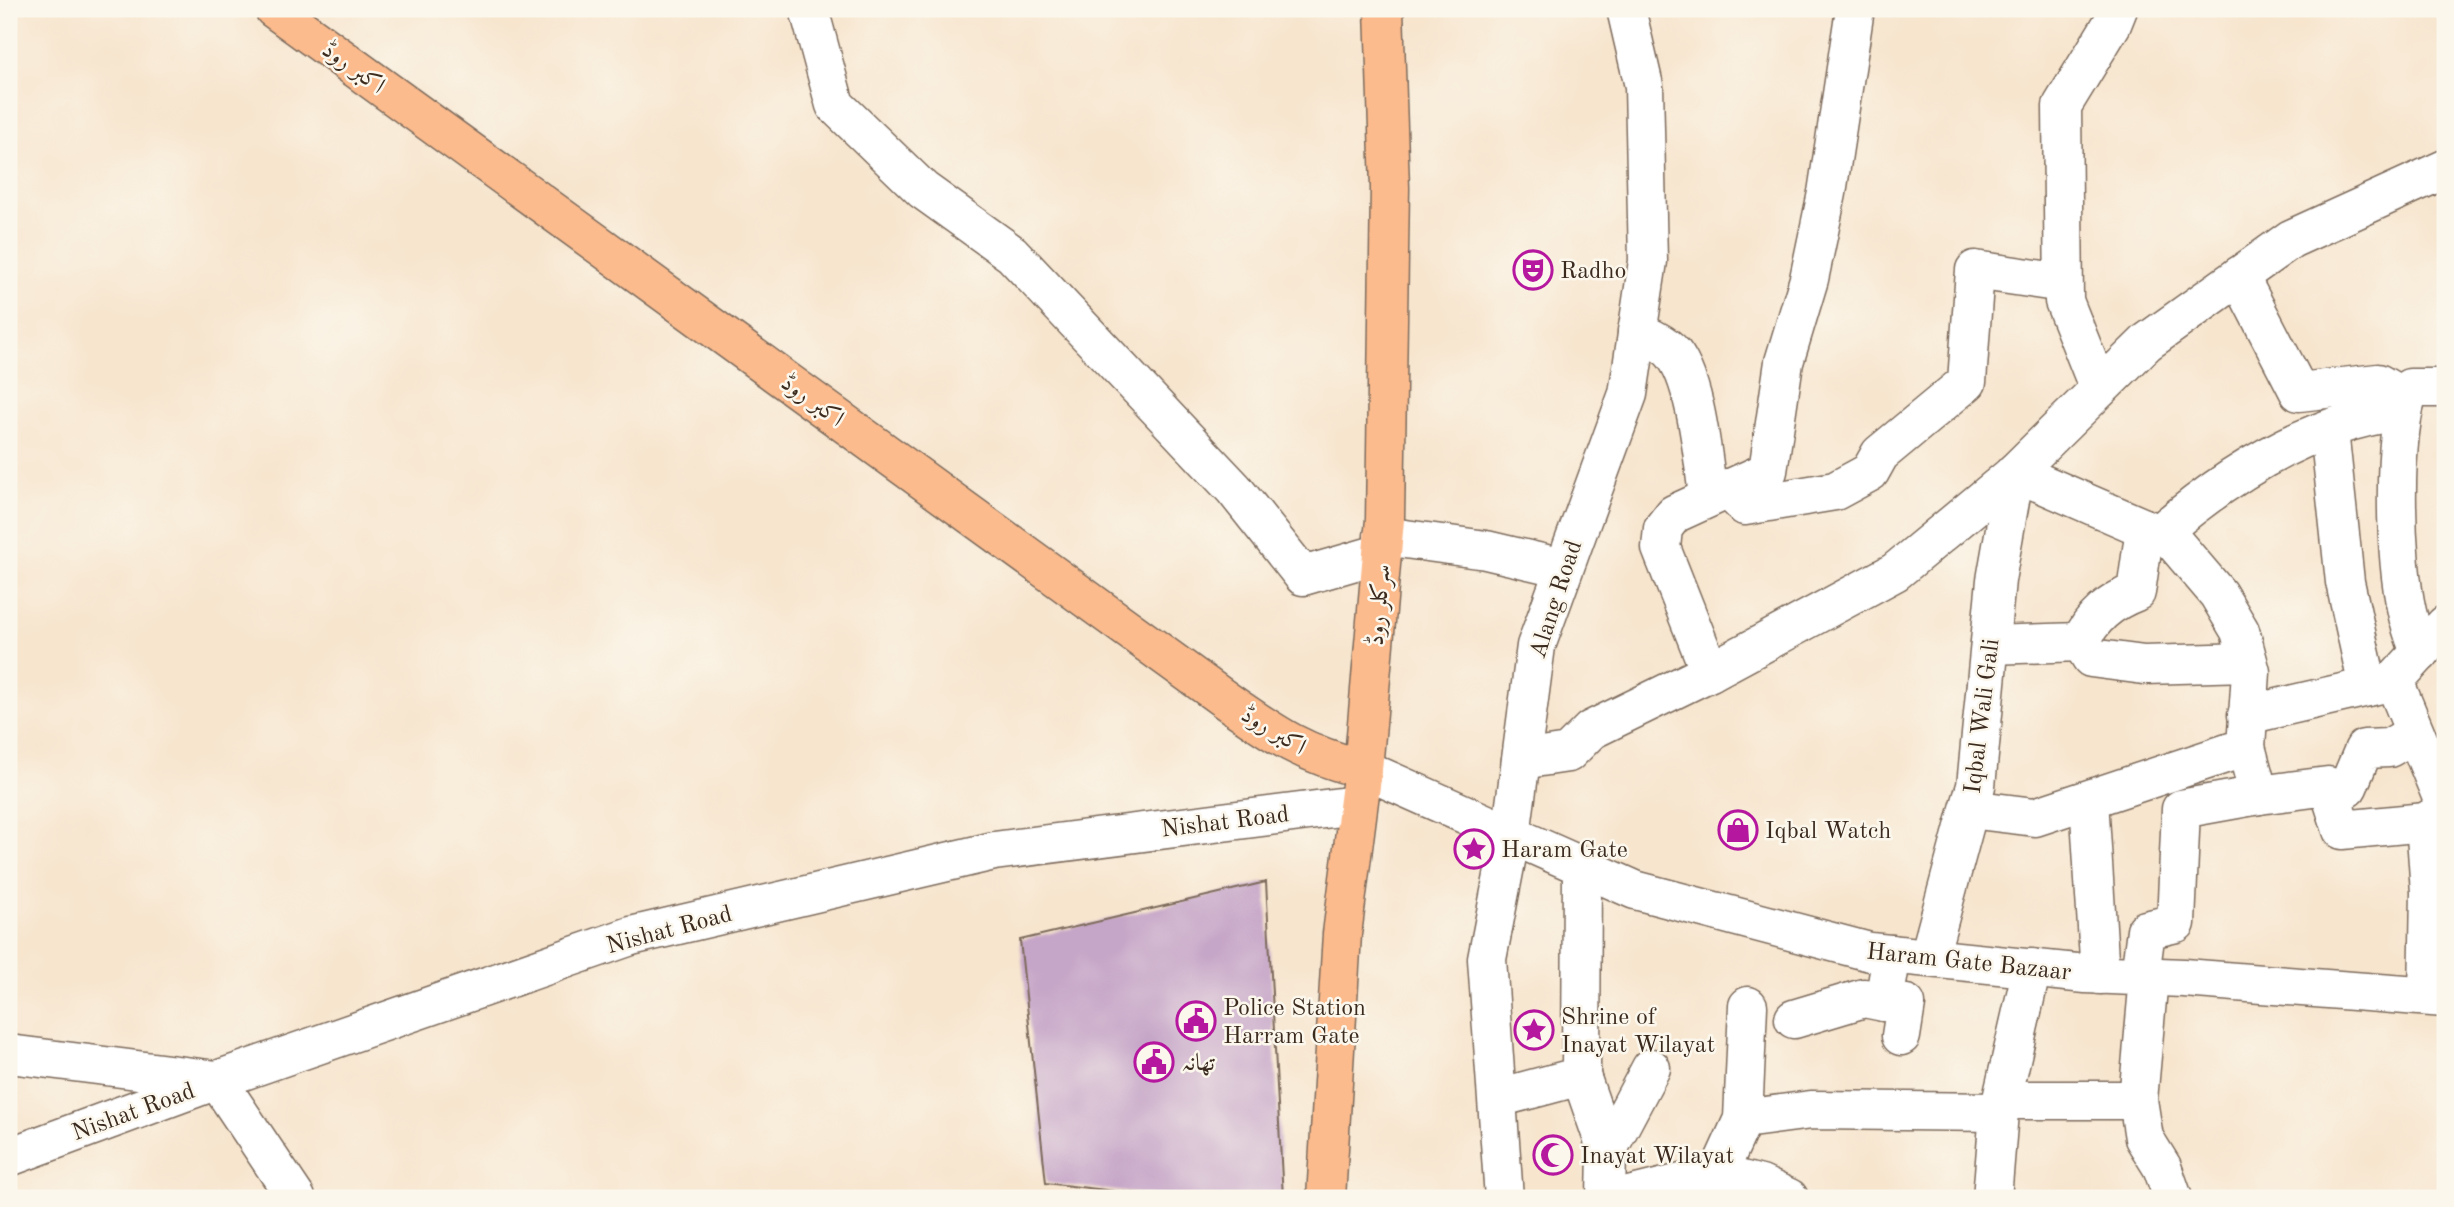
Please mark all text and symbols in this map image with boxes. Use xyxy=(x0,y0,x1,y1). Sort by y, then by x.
street label: اکبر روڈ xyxy=(317,36,390,100)
theatre icon: Radho xyxy=(1512,249,1554,291)
place label: Radho xyxy=(1560,260,1627,284)
street label: اکبر روڈ xyxy=(776,369,849,433)
street label: Alang Road xyxy=(1527,538,1587,662)
street label: سرکلر روڈ xyxy=(1361,563,1397,647)
street label: Iqbal Wali Gali xyxy=(1962,637,2004,795)
street label: اکبر روڈ xyxy=(1236,701,1311,761)
street label: Nishat Road xyxy=(1160,803,1291,843)
shop icon: Iqbal Watch xyxy=(1717,809,1759,851)
place label: Iqbal Watch xyxy=(1765,820,1891,844)
place icon: Haram Gate xyxy=(1453,828,1495,870)
place label: Haram Gate xyxy=(1501,839,1628,863)
street label: Nishat Road xyxy=(604,903,735,959)
street label: Haram Gate Bazaar xyxy=(1865,940,2073,986)
place label: Police Station Harram Gate xyxy=(1223,997,1366,1049)
public building icon: Police Station Harram Gate xyxy=(1175,1000,1217,1042)
place label: Shrine of Inayat Wilayat xyxy=(1561,1006,1715,1058)
place icon: Shrine of Inayat Wilayat xyxy=(1513,1009,1555,1051)
public building icon: تھانہ xyxy=(1133,1041,1175,1083)
place label: تھانہ xyxy=(1181,1052,1215,1076)
street label: Nishat Road xyxy=(69,1080,198,1146)
mosque icon: Inayat Wilayat xyxy=(1532,1134,1574,1176)
place label: Inayat Wilayat xyxy=(1580,1145,1734,1169)

